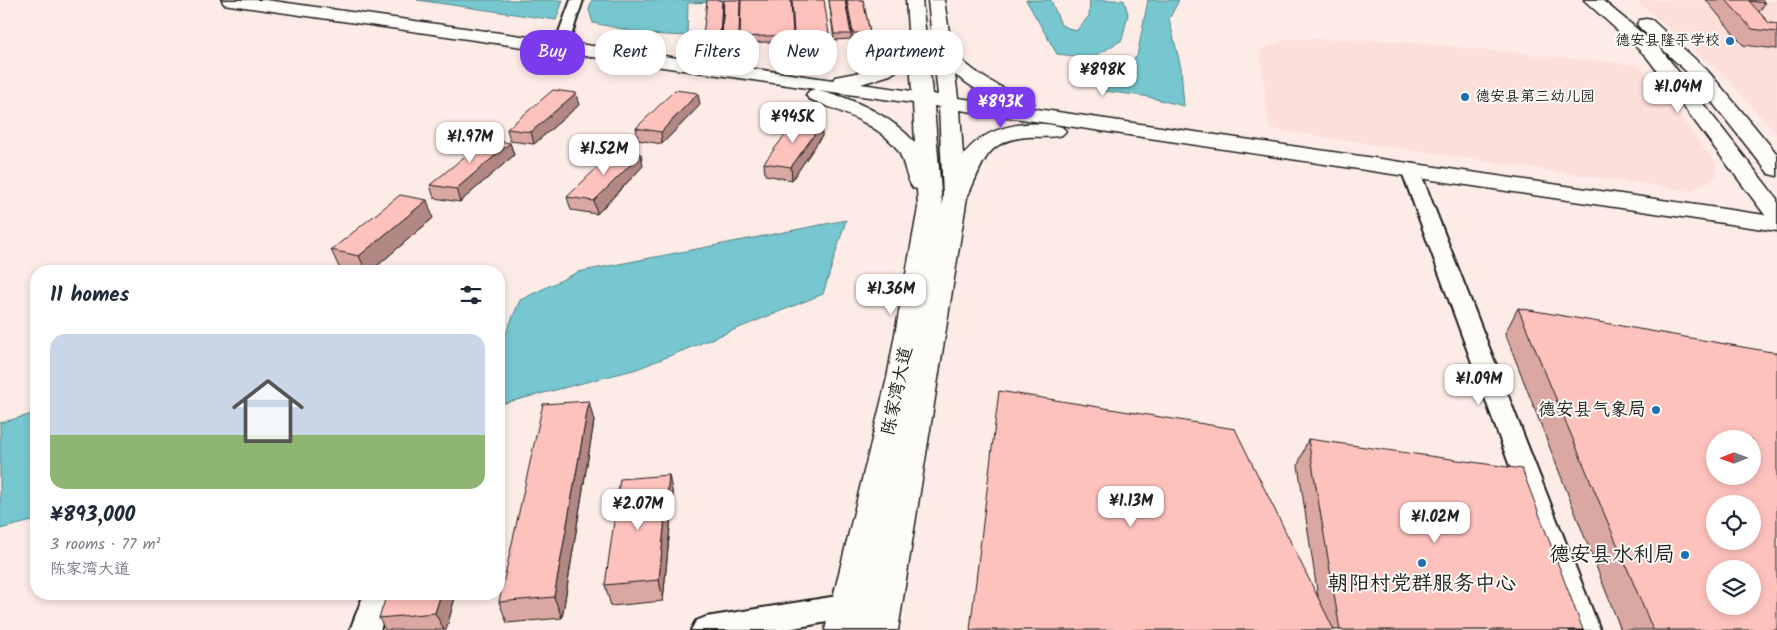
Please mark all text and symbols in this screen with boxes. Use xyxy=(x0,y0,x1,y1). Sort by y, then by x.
place label: 德安县隆平学校 xyxy=(1615,29,1720,53)
chip: Buy xyxy=(520,30,585,75)
chip: Rent xyxy=(595,30,666,75)
chip: Filters xyxy=(676,30,759,75)
chip: New xyxy=(769,30,837,75)
chip: Apartment xyxy=(847,30,963,75)
marker: 德安县隆平学校 xyxy=(1724,35,1736,47)
pin: ¥898K xyxy=(1068,54,1138,97)
text: ¥898K xyxy=(1080,58,1126,83)
pin: ¥1.04M xyxy=(1637,72,1719,114)
text: ¥1.04M xyxy=(1654,75,1702,100)
place label: 德安县第三幼儿园 xyxy=(1475,85,1595,109)
pin: ¥893K xyxy=(966,86,1036,129)
text: ¥893K xyxy=(978,90,1024,115)
marker: 德安县第三幼儿园 xyxy=(1459,91,1471,103)
pin: ¥945K xyxy=(758,102,828,144)
text: ¥945K xyxy=(771,105,815,130)
pin: ¥1.97M xyxy=(429,121,511,164)
text: ¥1.97M xyxy=(447,125,493,150)
pin: ¥1.52M xyxy=(563,134,645,176)
text: ¥1.52M xyxy=(580,137,628,162)
pin: ¥1.36M xyxy=(850,274,932,316)
text: ¥1.36M xyxy=(867,277,915,302)
text: 11 homes xyxy=(50,279,129,312)
icon: filters xyxy=(457,281,485,309)
street label: 陈家湾大道 xyxy=(874,344,922,438)
pin: ¥1.09M xyxy=(1438,364,1520,406)
icon: home xyxy=(223,366,313,456)
text: ¥1.09M xyxy=(1456,367,1502,392)
place label: 德安县气象局 xyxy=(1538,396,1646,425)
marker: 德安县气象局 xyxy=(1650,404,1662,416)
north arrow xyxy=(1706,430,1761,485)
map controls xyxy=(1706,430,1761,615)
pin: ¥1.13M xyxy=(1090,486,1172,528)
pin: ¥2.07M xyxy=(597,488,679,531)
text: ¥1.13M xyxy=(1109,489,1153,514)
text: ¥2.07M xyxy=(613,492,663,517)
button: locate xyxy=(1706,495,1761,550)
text: ¥893,000 xyxy=(50,499,135,532)
pin: ¥1.02M xyxy=(1394,502,1476,544)
text: ¥1.02M xyxy=(1411,505,1459,530)
text: 3 rooms · 77 m² xyxy=(50,532,160,557)
place label: 德安县水利局 xyxy=(1549,539,1675,572)
marker: 德安县水利局 xyxy=(1679,549,1691,561)
text: 陈家湾大道 xyxy=(50,557,130,582)
marker: 朝阳村党群服务中心 xyxy=(1416,557,1428,569)
button: layers xyxy=(1706,560,1761,615)
place label: 朝阳村党群服务中心 xyxy=(1328,568,1517,601)

